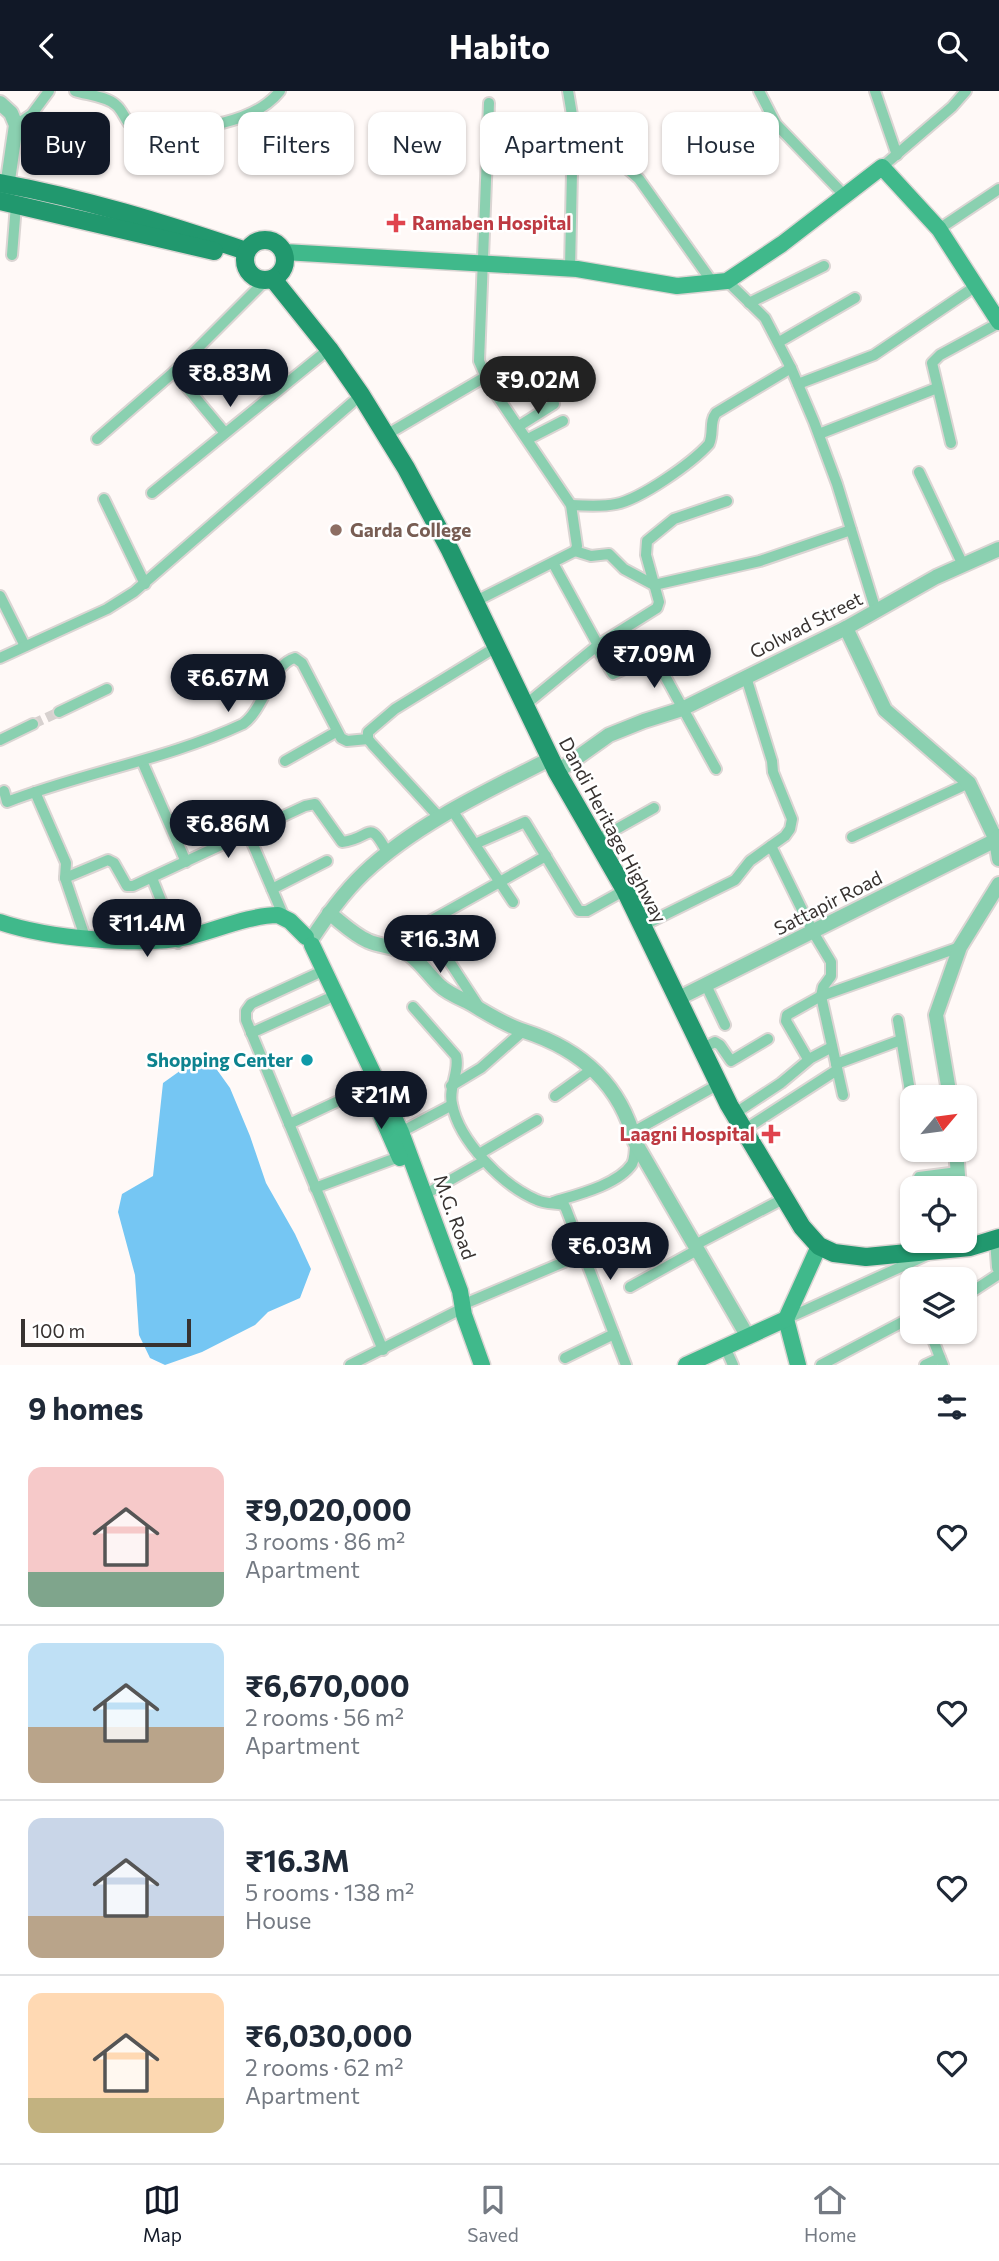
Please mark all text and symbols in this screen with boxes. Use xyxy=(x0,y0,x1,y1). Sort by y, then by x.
text: Habito xyxy=(449,26,550,66)
icon: back xyxy=(28,27,66,65)
icon: search xyxy=(933,27,971,65)
chip: Buy xyxy=(21,112,110,175)
chip: Rent xyxy=(124,112,224,175)
chip: Filters xyxy=(238,112,354,175)
chip: New xyxy=(368,112,466,175)
chip: Apartment xyxy=(480,112,648,175)
chip: House xyxy=(662,112,779,175)
place label: Ramaben Hospital xyxy=(412,211,572,234)
marker: Ramaben Hospital xyxy=(386,213,406,233)
pin: ₹8.83M xyxy=(173,349,287,409)
pin: ₹9.02M xyxy=(481,357,595,416)
text: ₹8.83M xyxy=(188,358,272,386)
text: ₹9.02M xyxy=(496,365,580,393)
place label: Garda College xyxy=(350,518,471,541)
marker: Garda College xyxy=(328,522,344,538)
street label: Golwad Street xyxy=(746,586,866,663)
pin: ₹7.09M xyxy=(597,631,711,690)
text: ₹7.09M xyxy=(613,639,695,667)
pin: ₹6.67M xyxy=(171,655,285,714)
text: ₹6.67M xyxy=(187,663,269,691)
street label: Dandi Heritage Highway xyxy=(555,733,672,927)
pin: ₹6.86M xyxy=(171,801,285,860)
text: ₹6.86M xyxy=(186,809,270,837)
street label: Sattapir Road xyxy=(770,865,886,940)
pin: ₹11.4M xyxy=(90,899,204,959)
text: ₹11.4M xyxy=(108,908,186,936)
pin: ₹16.3M xyxy=(383,915,497,975)
text: ₹16.3M xyxy=(400,924,480,952)
place label: Shopping Center xyxy=(147,1048,293,1071)
marker: Shopping Center xyxy=(299,1052,315,1068)
pin: ₹21M xyxy=(340,1072,422,1131)
text: ₹21M xyxy=(351,1080,411,1108)
north arrow xyxy=(900,1085,976,1162)
map controls xyxy=(900,1085,977,1344)
place label: Laagni Hospital xyxy=(620,1122,755,1145)
marker: Laagni Hospital xyxy=(761,1124,781,1144)
street label: M.G. Road xyxy=(430,1171,481,1262)
button: locate xyxy=(900,1176,977,1253)
pin: ₹6.03M xyxy=(553,1223,667,1282)
text: ₹6.03M xyxy=(568,1231,652,1259)
button: layers xyxy=(900,1267,977,1344)
scale bar xyxy=(21,1316,191,1348)
text: 100 m xyxy=(32,1319,85,1342)
icon: filters xyxy=(933,1388,971,1426)
text: 9 homes xyxy=(28,1389,143,1426)
text: ₹9,020,000 xyxy=(245,1490,412,1527)
icon: home xyxy=(84,1495,168,1579)
icon: heart xyxy=(933,1518,971,1556)
text: 3 rooms · 86 m² xyxy=(245,1527,405,1555)
text: Apartment xyxy=(245,1555,360,1583)
text: ₹6,670,000 xyxy=(245,1666,410,1703)
icon: home xyxy=(84,1671,168,1755)
icon: heart xyxy=(933,1694,971,1732)
text: 2 rooms · 56 m² xyxy=(245,1703,404,1731)
text: Apartment xyxy=(245,1731,360,1759)
text: ₹16.3M xyxy=(245,1841,350,1878)
icon: home xyxy=(84,1846,168,1930)
icon: heart xyxy=(933,1869,971,1907)
text: 5 rooms · 138 m² xyxy=(245,1878,414,1906)
text: House xyxy=(245,1906,311,1934)
text: ₹6,030,000 xyxy=(245,2016,412,2053)
icon: home xyxy=(84,2021,168,2105)
icon: heart xyxy=(933,2044,971,2082)
text: 2 rooms · 62 m² xyxy=(245,2053,404,2081)
text: Apartment xyxy=(245,2081,360,2109)
tab: Map xyxy=(143,2181,182,2246)
tab: Saved xyxy=(467,2181,519,2246)
tab: Home xyxy=(804,2181,856,2246)

